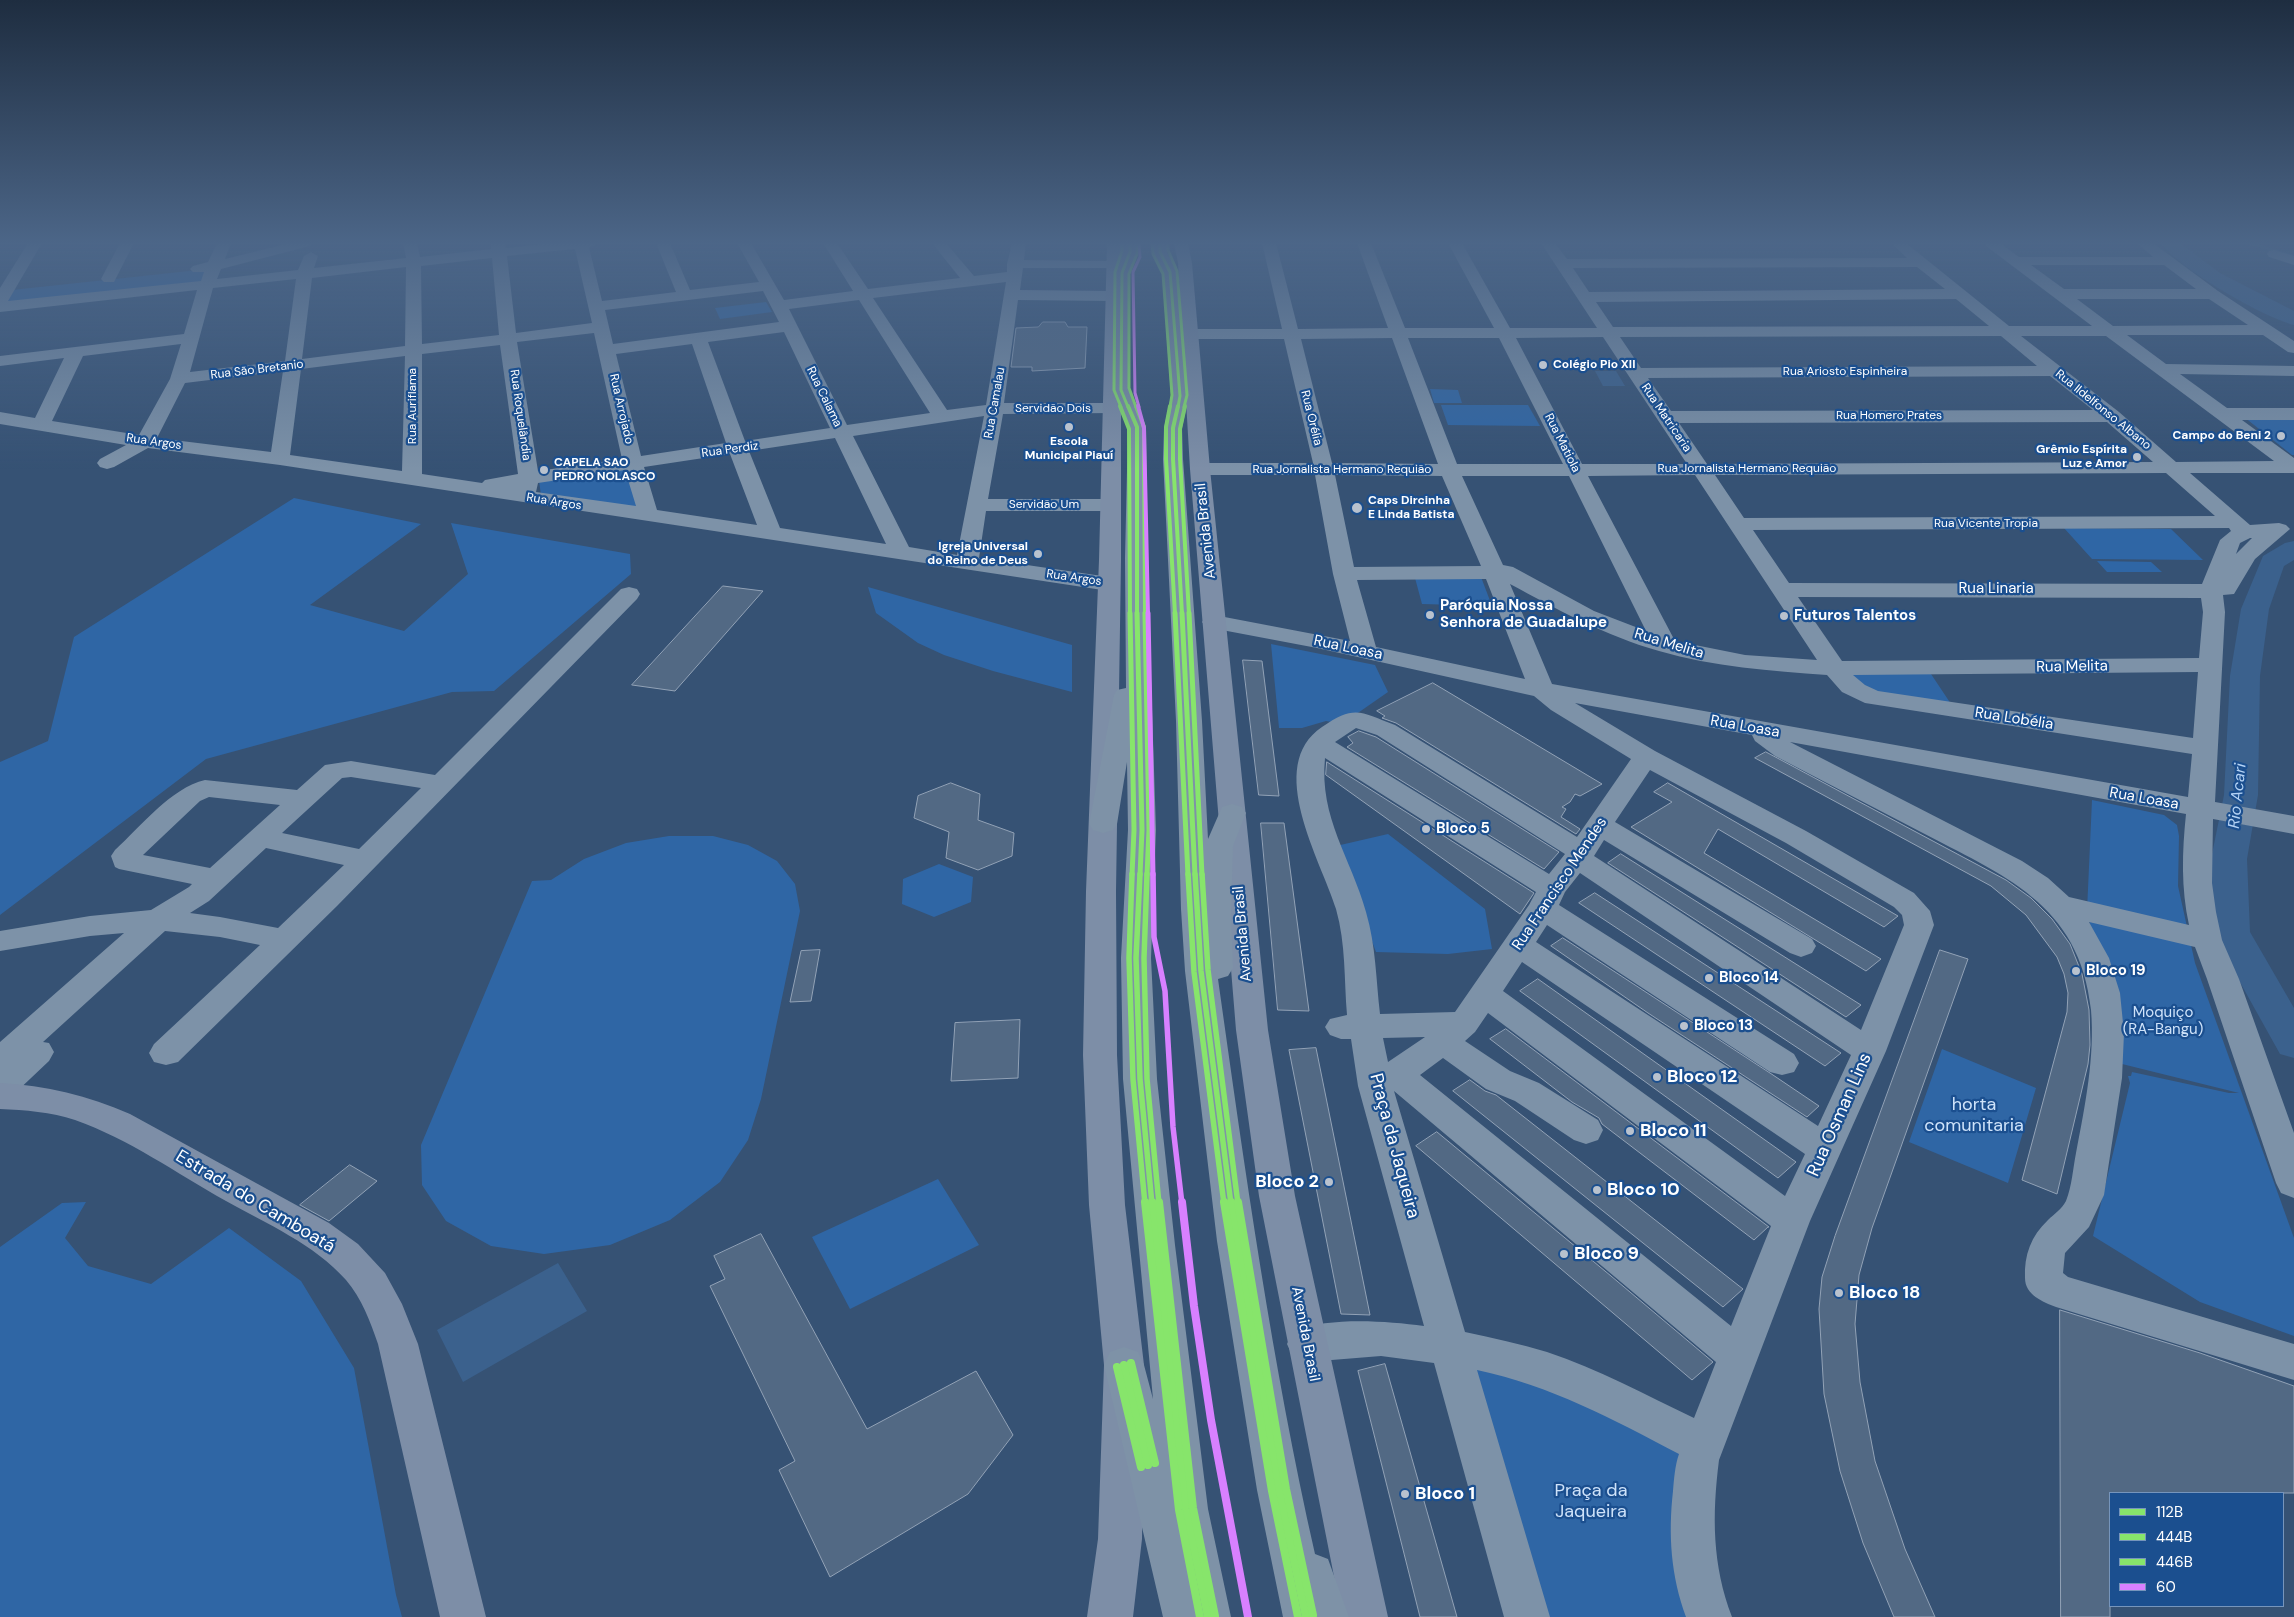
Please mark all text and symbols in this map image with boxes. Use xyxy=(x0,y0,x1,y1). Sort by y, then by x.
street label: Rua São Bretanio xyxy=(210,357,304,383)
place label: Colégio Pio XII xyxy=(1553,358,1635,372)
marker: Colégio Pio XII xyxy=(1537,359,1549,371)
street label: Rua Calama xyxy=(803,365,845,429)
street label: Rua Ariosto Espinheira xyxy=(1783,365,1907,379)
street label: Rua Camalau xyxy=(982,366,1008,440)
street label: Rua Ildelfonso Albano xyxy=(2052,367,2154,453)
street label: Rua Auriflama xyxy=(406,368,420,444)
street label: Rua Roquelândia xyxy=(506,369,534,461)
street label: Rua Arrojado xyxy=(606,373,636,445)
street label: Rua Matricaria xyxy=(1638,381,1694,455)
street label: Rua Orélia xyxy=(1297,389,1325,447)
street label: Servidão Dois xyxy=(1015,402,1091,416)
street label: Rua Homero Prates xyxy=(1836,409,1942,423)
street label: Rua Matiola xyxy=(1541,411,1583,475)
marker: Escola Municipal Piauí xyxy=(1063,421,1075,433)
place label: Campo do Beni 2 xyxy=(2173,429,2271,443)
marker: Campo do Beni 2 xyxy=(2275,430,2287,442)
street label: Rua Argos xyxy=(125,431,183,453)
place label: Escola Municipal Piauí xyxy=(1025,435,1113,463)
street label: Rua Perdiz xyxy=(701,439,759,461)
place label: Grêmio Espírita Luz e Amor xyxy=(2036,443,2127,471)
marker: Grêmio Espírita Luz e Amor xyxy=(2131,451,2143,463)
place label: CAPELA SAO PEDRO NOLASCO xyxy=(554,456,656,484)
street label: Rua Jornalista Hermano Requião xyxy=(1658,462,1836,476)
street label: Rua Jornalista Hermano Requião xyxy=(1253,463,1431,477)
marker: CAPELA SAO PEDRO NOLASCO xyxy=(538,464,550,476)
street label: Avenida Brasil xyxy=(1192,482,1220,580)
street label: Rua Argos xyxy=(525,491,583,513)
place label: Caps Dircinha E Linda Batista xyxy=(1368,494,1454,522)
street label: Servidão Um xyxy=(1009,498,1079,512)
marker: Caps Dircinha E Linda Batista xyxy=(1350,501,1364,515)
street label: Rua Vicente Tropia xyxy=(1934,517,2038,531)
place label: Igreja Universal do Reino de Deus xyxy=(927,540,1028,568)
marker: Igreja Universal do Reino de Deus xyxy=(1032,548,1044,560)
street label: Rua Argos xyxy=(1045,567,1103,589)
street label: Rua Linaria xyxy=(1958,580,2034,598)
place label: Paróquia Nossa Senhora de Guadalupe xyxy=(1440,597,1607,632)
place label: Futuros Talentos xyxy=(1794,607,1916,625)
marker: Paróquia Nossa Senhora de Guadalupe xyxy=(1424,609,1436,621)
marker: Futuros Talentos xyxy=(1778,610,1790,622)
street label: Rua Melita xyxy=(1632,625,1706,663)
street label: Rua Loasa xyxy=(1312,632,1384,664)
street label: Rua Melita xyxy=(2036,657,2108,677)
street label: Rua Lobélia xyxy=(1974,704,2054,734)
street label: Rua Loasa xyxy=(1709,712,1781,742)
water label: Rio Acari xyxy=(2225,762,2251,830)
street label: Rua Loasa xyxy=(2108,784,2180,814)
street label: Rua Francisco Mendes xyxy=(1509,814,1611,954)
place label: Bloco 5 xyxy=(1436,820,1490,838)
marker: Bloco 5 xyxy=(1420,823,1432,835)
street label: Avenida Brasil xyxy=(1230,885,1256,983)
place label: Bloco 19 xyxy=(2086,962,2145,980)
marker: Bloco 19 xyxy=(2070,965,2082,977)
place label: Bloco 14 xyxy=(1719,969,1779,987)
marker: Bloco 14 xyxy=(1703,972,1715,984)
park label: Moquiço (RA-Bangu) xyxy=(2123,1004,2203,1039)
place label: Bloco 13 xyxy=(1694,1017,1753,1035)
marker: Bloco 13 xyxy=(1678,1020,1690,1032)
street label: Rua Osman Lins xyxy=(1803,1050,1877,1180)
place label: Bloco 12 xyxy=(1667,1066,1737,1088)
street label: Praça da Jaqueira xyxy=(1364,1071,1424,1221)
marker: Bloco 12 xyxy=(1651,1071,1663,1083)
park label: horta comunitaria xyxy=(1924,1094,2024,1136)
place label: Bloco 11 xyxy=(1640,1120,1707,1142)
marker: Bloco 11 xyxy=(1624,1125,1636,1137)
street label: Estrada do Camboatá xyxy=(171,1146,339,1258)
place label: Bloco 2 xyxy=(1255,1171,1319,1193)
marker: Bloco 2 xyxy=(1323,1176,1335,1188)
place label: Bloco 10 xyxy=(1607,1179,1680,1201)
marker: Bloco 10 xyxy=(1591,1184,1603,1196)
place label: Bloco 9 xyxy=(1574,1243,1639,1265)
marker: Bloco 9 xyxy=(1558,1248,1570,1260)
place label: Bloco 18 xyxy=(1849,1282,1920,1304)
street label: Avenida Brasil xyxy=(1287,1285,1323,1383)
marker: Bloco 18 xyxy=(1833,1287,1845,1299)
park label: Praça da Jaqueira xyxy=(1555,1480,1627,1522)
place label: Bloco 1 xyxy=(1415,1483,1475,1505)
marker: Bloco 1 xyxy=(1399,1488,1411,1500)
legend xyxy=(2109,1492,2284,1607)
text: 112B xyxy=(2156,1502,2183,1522)
text: 444B xyxy=(2156,1527,2192,1547)
text: 446B xyxy=(2156,1552,2193,1572)
text: 60 xyxy=(2156,1577,2176,1597)

